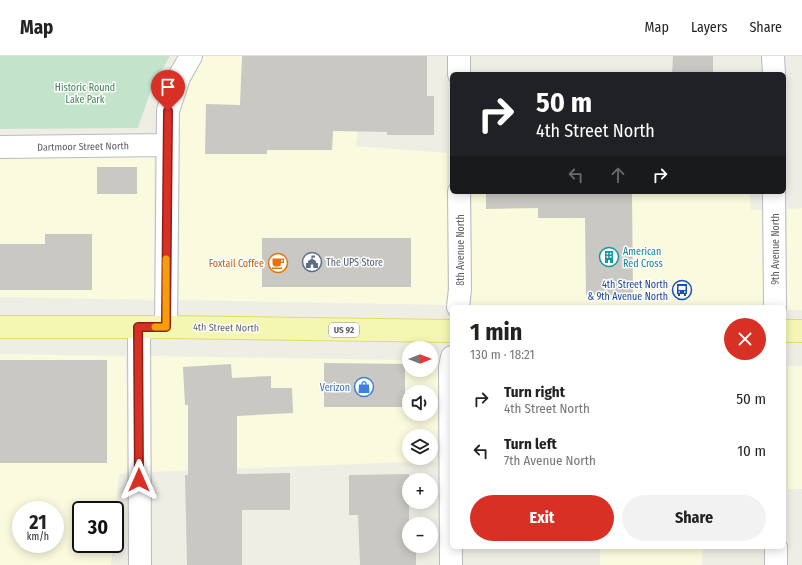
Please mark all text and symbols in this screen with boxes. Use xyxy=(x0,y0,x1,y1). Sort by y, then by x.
text: Map xyxy=(20,16,53,39)
text: Map xyxy=(645,19,669,36)
text: Layers xyxy=(691,19,727,36)
text: Share xyxy=(749,19,782,36)
pin xyxy=(151,70,185,111)
icon: arrive xyxy=(157,76,179,98)
park label: Historic Round Lake Park xyxy=(55,82,115,106)
text: 50 m xyxy=(536,86,592,119)
icon: right xyxy=(470,88,522,140)
text: 4th Street North xyxy=(536,120,655,142)
street label: Dartmoor Street North xyxy=(37,140,129,154)
icon: left xyxy=(565,164,587,186)
icon: ahead xyxy=(607,164,629,186)
icon: right xyxy=(649,164,671,186)
street label: 9th Avenue North xyxy=(770,213,782,285)
street label: 8th Avenue North xyxy=(455,214,467,286)
building icon: American Red Cross xyxy=(598,246,620,268)
place label: American Red Cross xyxy=(623,246,663,270)
public building icon: The UPS Store xyxy=(301,251,323,273)
cafe icon: Foxtail Coffee xyxy=(267,252,289,274)
place label: The UPS Store xyxy=(326,257,383,269)
place label: Foxtail Coffee xyxy=(209,258,264,270)
place label: 4th Street North & 9th Avenue North xyxy=(587,279,668,303)
bus stop icon: 4th Street North & 9th Avenue North xyxy=(671,279,693,301)
text: 1 min xyxy=(470,318,522,346)
button: close xyxy=(724,318,766,360)
street label: 4th Street North xyxy=(193,321,259,335)
road number: US 92 xyxy=(329,323,359,337)
north arrow xyxy=(402,341,438,377)
map controls xyxy=(402,341,438,553)
text: 130 m · 18:21 xyxy=(470,347,534,362)
shop icon: Verizon xyxy=(353,376,375,398)
place label: Verizon xyxy=(320,382,350,394)
text: Turn right xyxy=(504,383,565,401)
button: sound xyxy=(402,385,438,421)
icon: right xyxy=(470,388,492,410)
text: 50 m xyxy=(736,390,766,408)
text: 4th Street North xyxy=(504,401,590,416)
button: layers xyxy=(402,429,438,465)
text: Turn left xyxy=(504,435,557,453)
icon: left xyxy=(470,440,492,462)
text: 10 m xyxy=(737,442,766,460)
text: 7th Avenue North xyxy=(504,453,596,468)
position arrow xyxy=(118,459,160,501)
button: + xyxy=(402,473,438,509)
button: Exit xyxy=(470,495,614,541)
button: Share xyxy=(622,495,766,541)
speed limit sign: 30 xyxy=(72,501,124,553)
text: 21 xyxy=(29,510,47,534)
button: − xyxy=(402,517,438,553)
text: km/h xyxy=(27,531,49,543)

